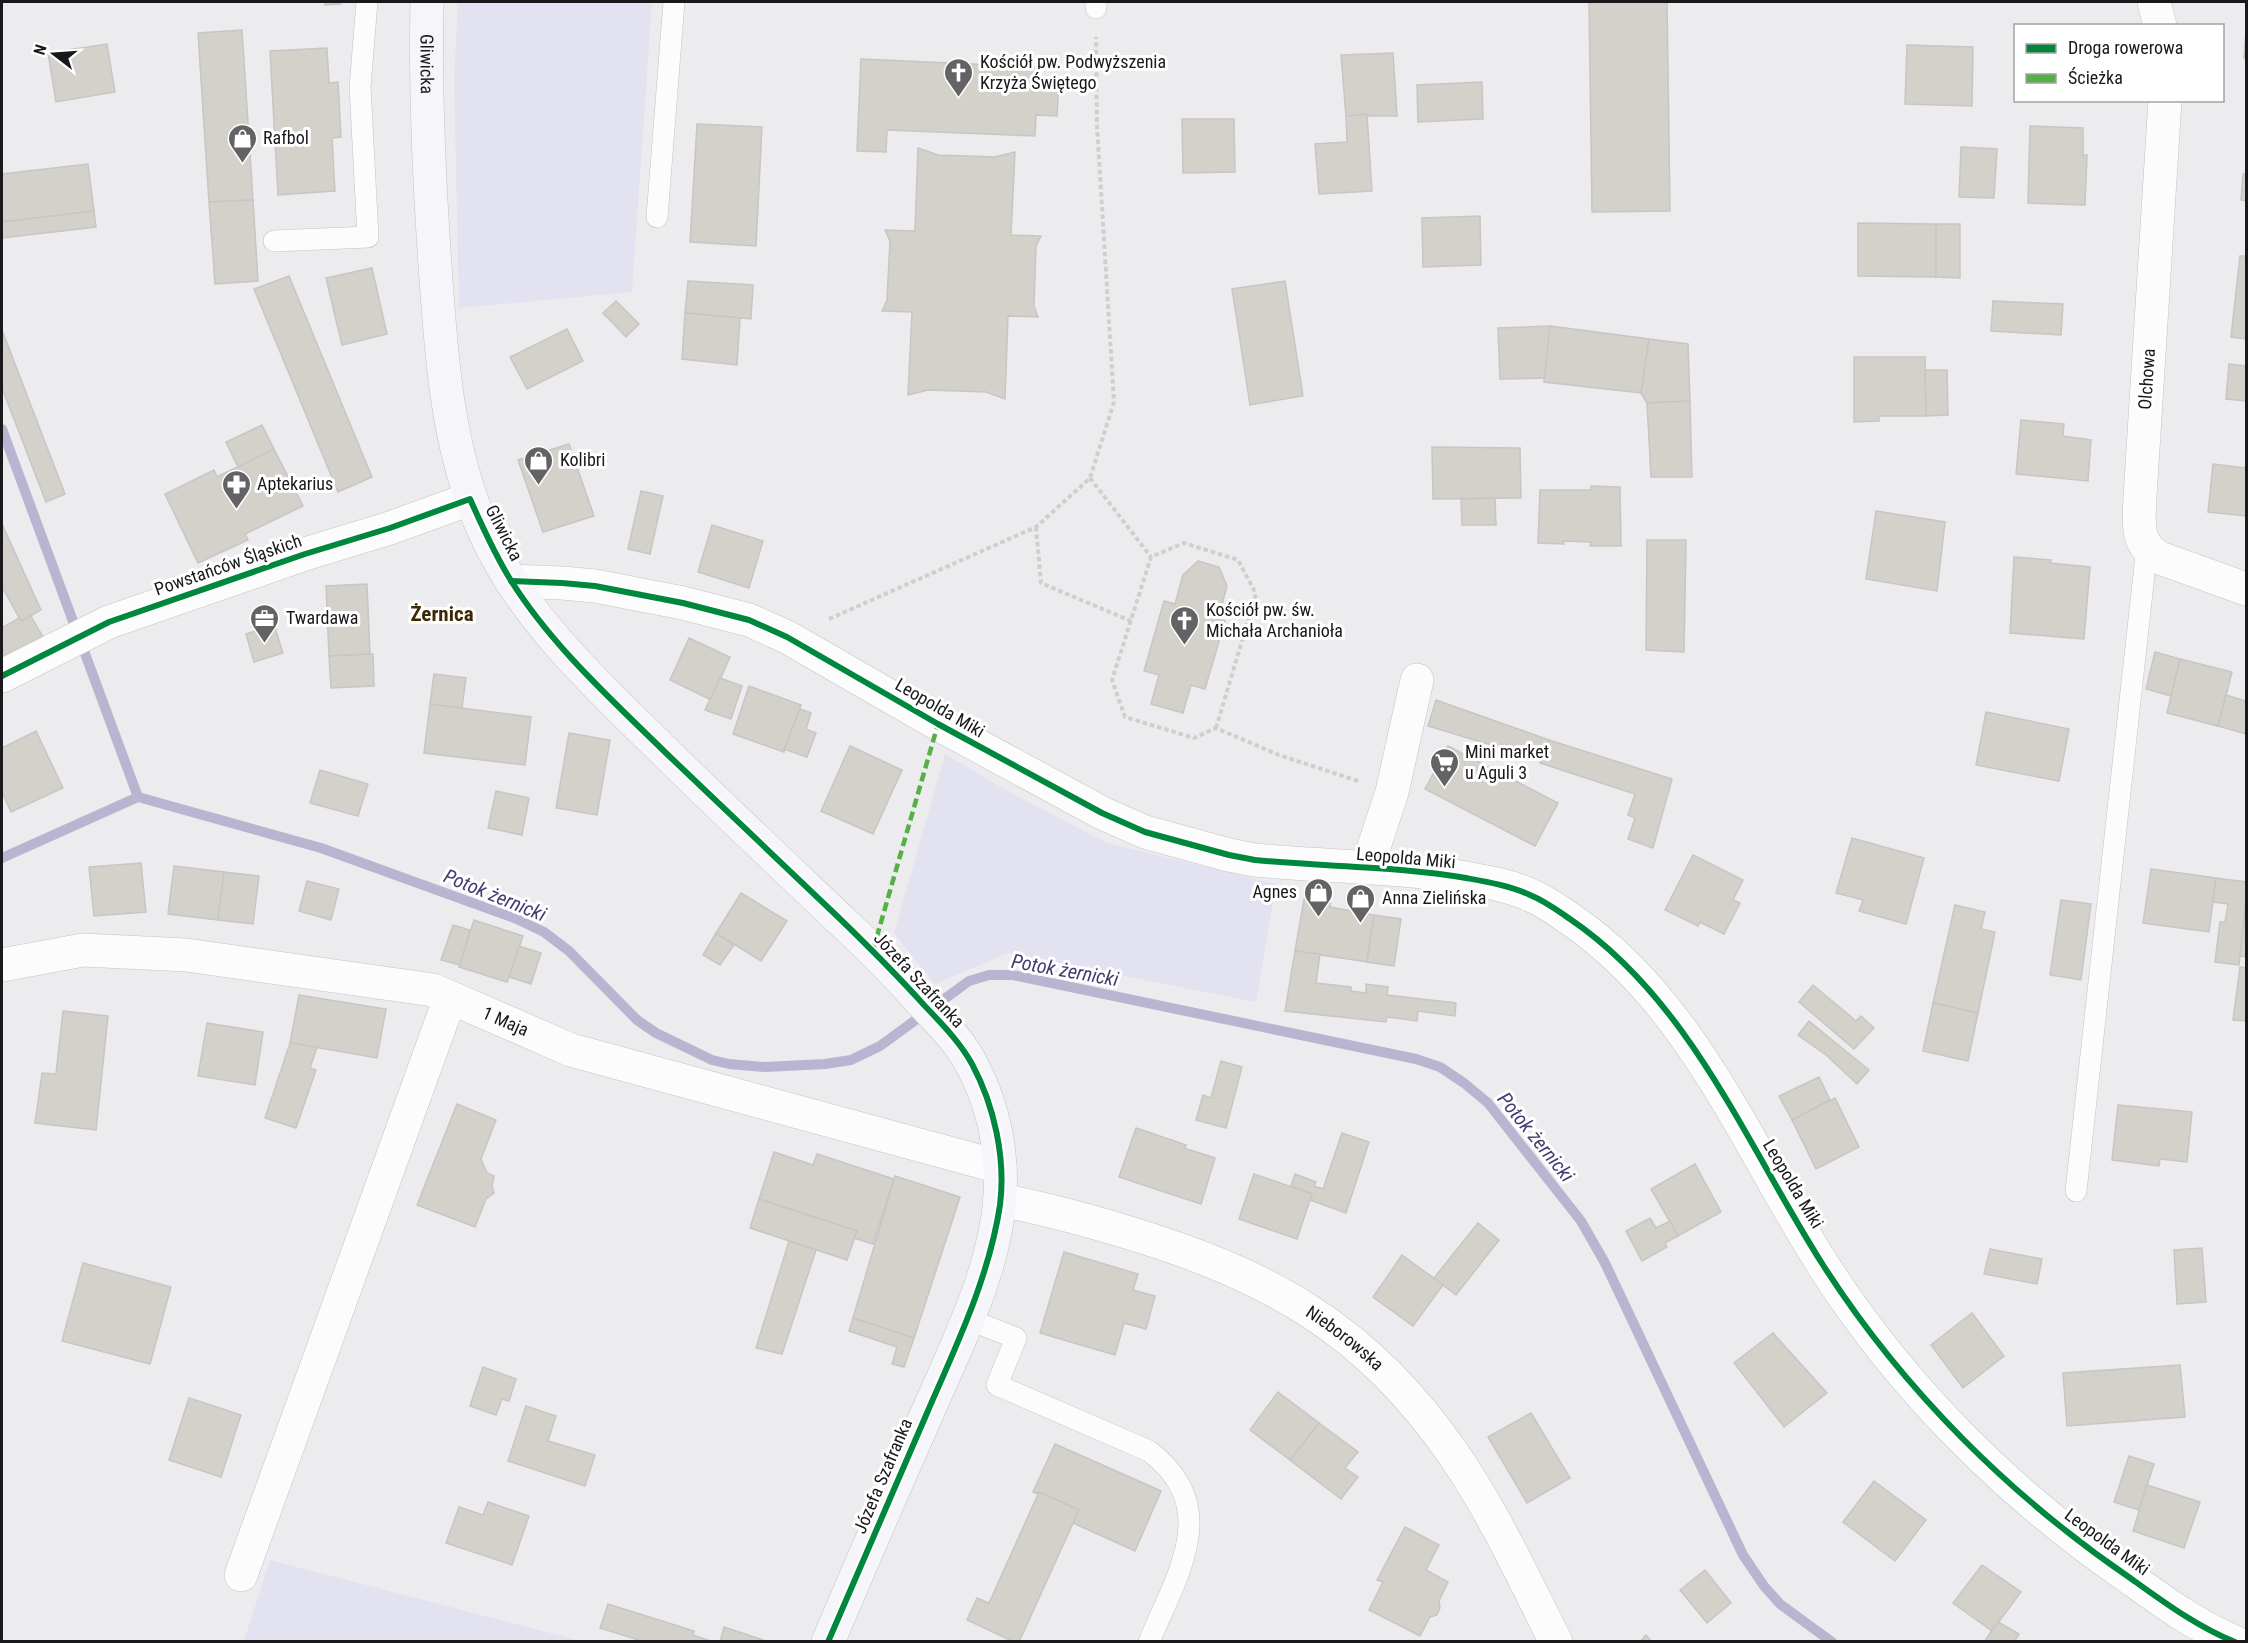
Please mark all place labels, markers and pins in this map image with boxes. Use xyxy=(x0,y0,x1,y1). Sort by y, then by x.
place label: Kościół pw. Podwyższenia Krzyża Świętego xyxy=(980,51,1166,93)
church icon: Kościół pw. Podwyższenia Krzyża Świętego xyxy=(943,56,975,98)
shop icon: Rafbol xyxy=(226,122,258,164)
place label: Rafbol xyxy=(263,127,309,148)
shop icon: Kolibri xyxy=(523,444,555,486)
place label: Kolibri xyxy=(560,449,605,470)
pharmacy icon: Aptekarius xyxy=(220,468,252,510)
place label: Aptekarius xyxy=(257,473,333,494)
place label: Kościół pw. św. Michała Archanioła xyxy=(1206,599,1343,641)
office icon: Twardawa xyxy=(249,602,281,644)
church icon: Kościół pw. św. Michała Archanioła xyxy=(1169,604,1201,646)
place label: Twardawa xyxy=(286,607,358,628)
place label: Mini market u Aguli 3 xyxy=(1465,741,1549,783)
supermarket icon: Mini market u Aguli 3 xyxy=(1428,746,1460,788)
shop icon: Agnes xyxy=(1302,876,1334,918)
place label: Agnes xyxy=(1252,881,1297,902)
shop icon: Anna Zielińska xyxy=(1345,882,1377,924)
place label: Anna Zielińska xyxy=(1382,887,1486,908)

